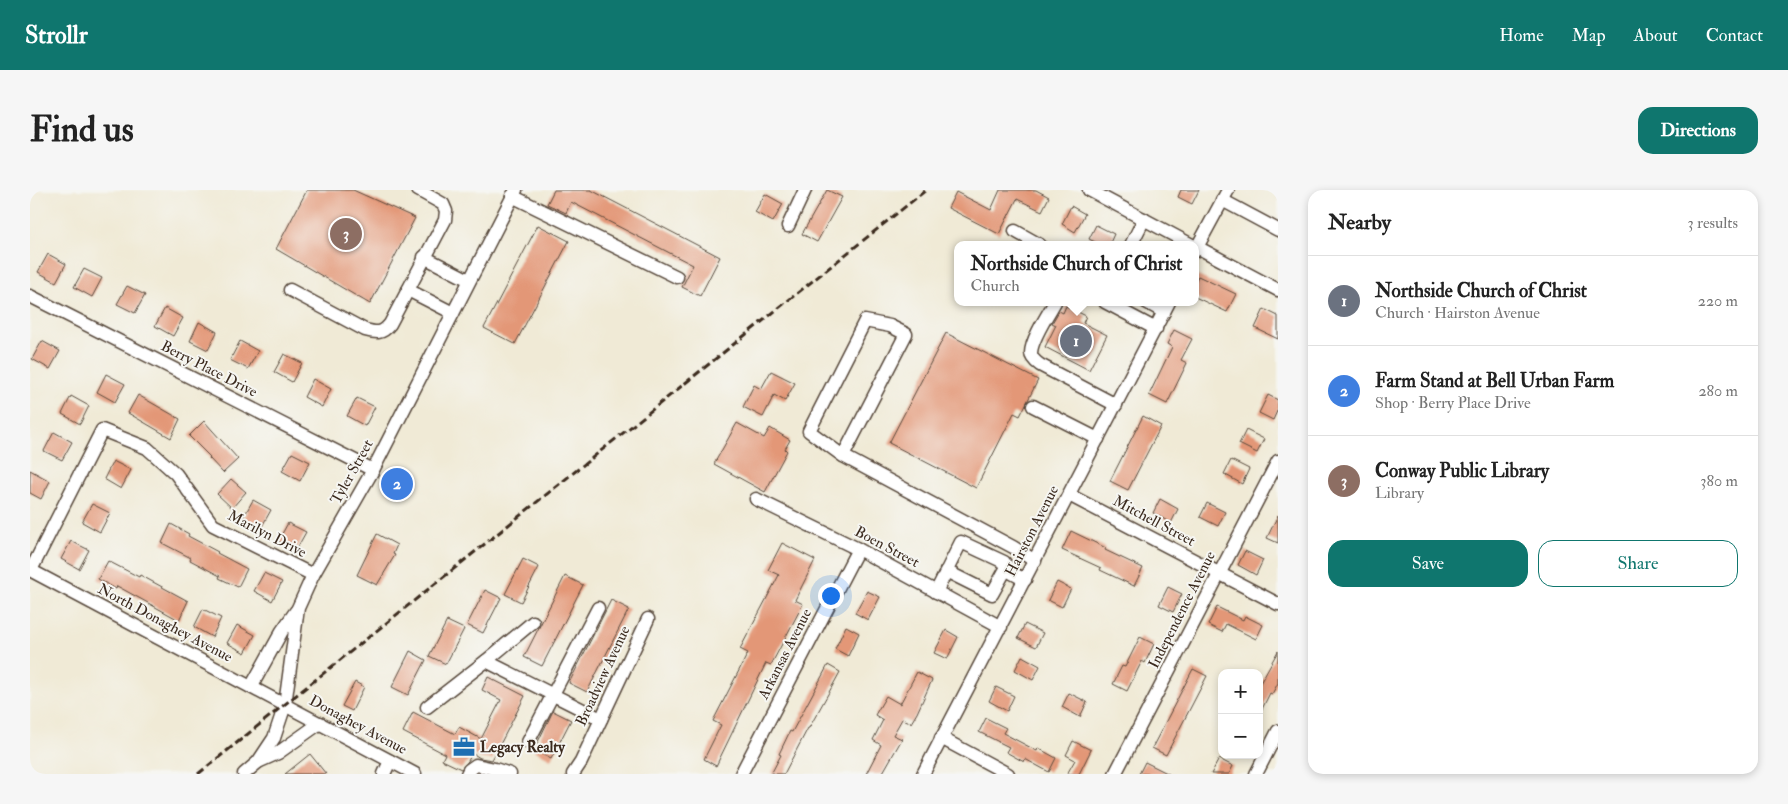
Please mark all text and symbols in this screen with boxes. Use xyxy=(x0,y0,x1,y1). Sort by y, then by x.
text: Strollr xyxy=(25,20,88,51)
text: Home xyxy=(1499,24,1544,47)
text: Map xyxy=(1572,24,1606,47)
text: About xyxy=(1634,24,1678,47)
text: Contact xyxy=(1706,24,1763,47)
button: Directions xyxy=(1638,107,1758,154)
text: Find us xyxy=(30,108,134,152)
text: Nearby xyxy=(1328,209,1391,236)
text: 3 results xyxy=(1687,213,1738,233)
pin: 3 xyxy=(330,215,362,253)
popup xyxy=(954,241,1199,306)
text: Northside Church of Christ xyxy=(971,252,1182,276)
text: Church xyxy=(971,276,1020,296)
text: Northside Church of Christ xyxy=(1375,279,1587,303)
text: 1 xyxy=(1341,291,1347,311)
text: 220 m xyxy=(1698,291,1738,311)
text: Church · Hairston Avenue xyxy=(1375,303,1540,323)
pin: 1 xyxy=(1060,322,1092,360)
street label: Berry Place Drive xyxy=(158,337,260,401)
text: Farm Stand at Bell Urban Farm xyxy=(1375,369,1614,393)
text: 2 xyxy=(1340,381,1348,401)
text: 280 m xyxy=(1698,381,1738,401)
text: Shop · Berry Place Drive xyxy=(1375,393,1531,413)
street label: Tyler Street xyxy=(326,436,378,508)
text: Conway Public Library xyxy=(1375,459,1549,483)
pin: 2 xyxy=(381,465,413,503)
text: 3 xyxy=(1341,471,1347,491)
text: 380 m xyxy=(1700,471,1738,491)
street label: Hairston Avenue xyxy=(1001,482,1063,580)
text: Library xyxy=(1375,483,1424,503)
street label: Mitchell Street xyxy=(1110,491,1198,551)
street label: Marilyn Drive xyxy=(224,506,310,562)
street label: Boen Street xyxy=(851,522,923,572)
button: Save xyxy=(1328,540,1528,587)
button: Share xyxy=(1538,540,1738,587)
street label: Independence Avenue xyxy=(1144,548,1221,672)
street label: North Donaghey Avenue xyxy=(94,579,236,667)
your location xyxy=(818,583,844,609)
street label: Arkansas Avenue xyxy=(754,606,816,703)
street label: Broadview Avenue xyxy=(571,623,635,729)
map controls xyxy=(1218,669,1263,759)
button: + xyxy=(1218,669,1263,714)
street label: Donaghey Avenue xyxy=(306,691,410,759)
button: − xyxy=(1218,714,1263,759)
office icon: Legacy Realty xyxy=(451,734,477,760)
place label: Legacy Realty xyxy=(480,738,566,758)

